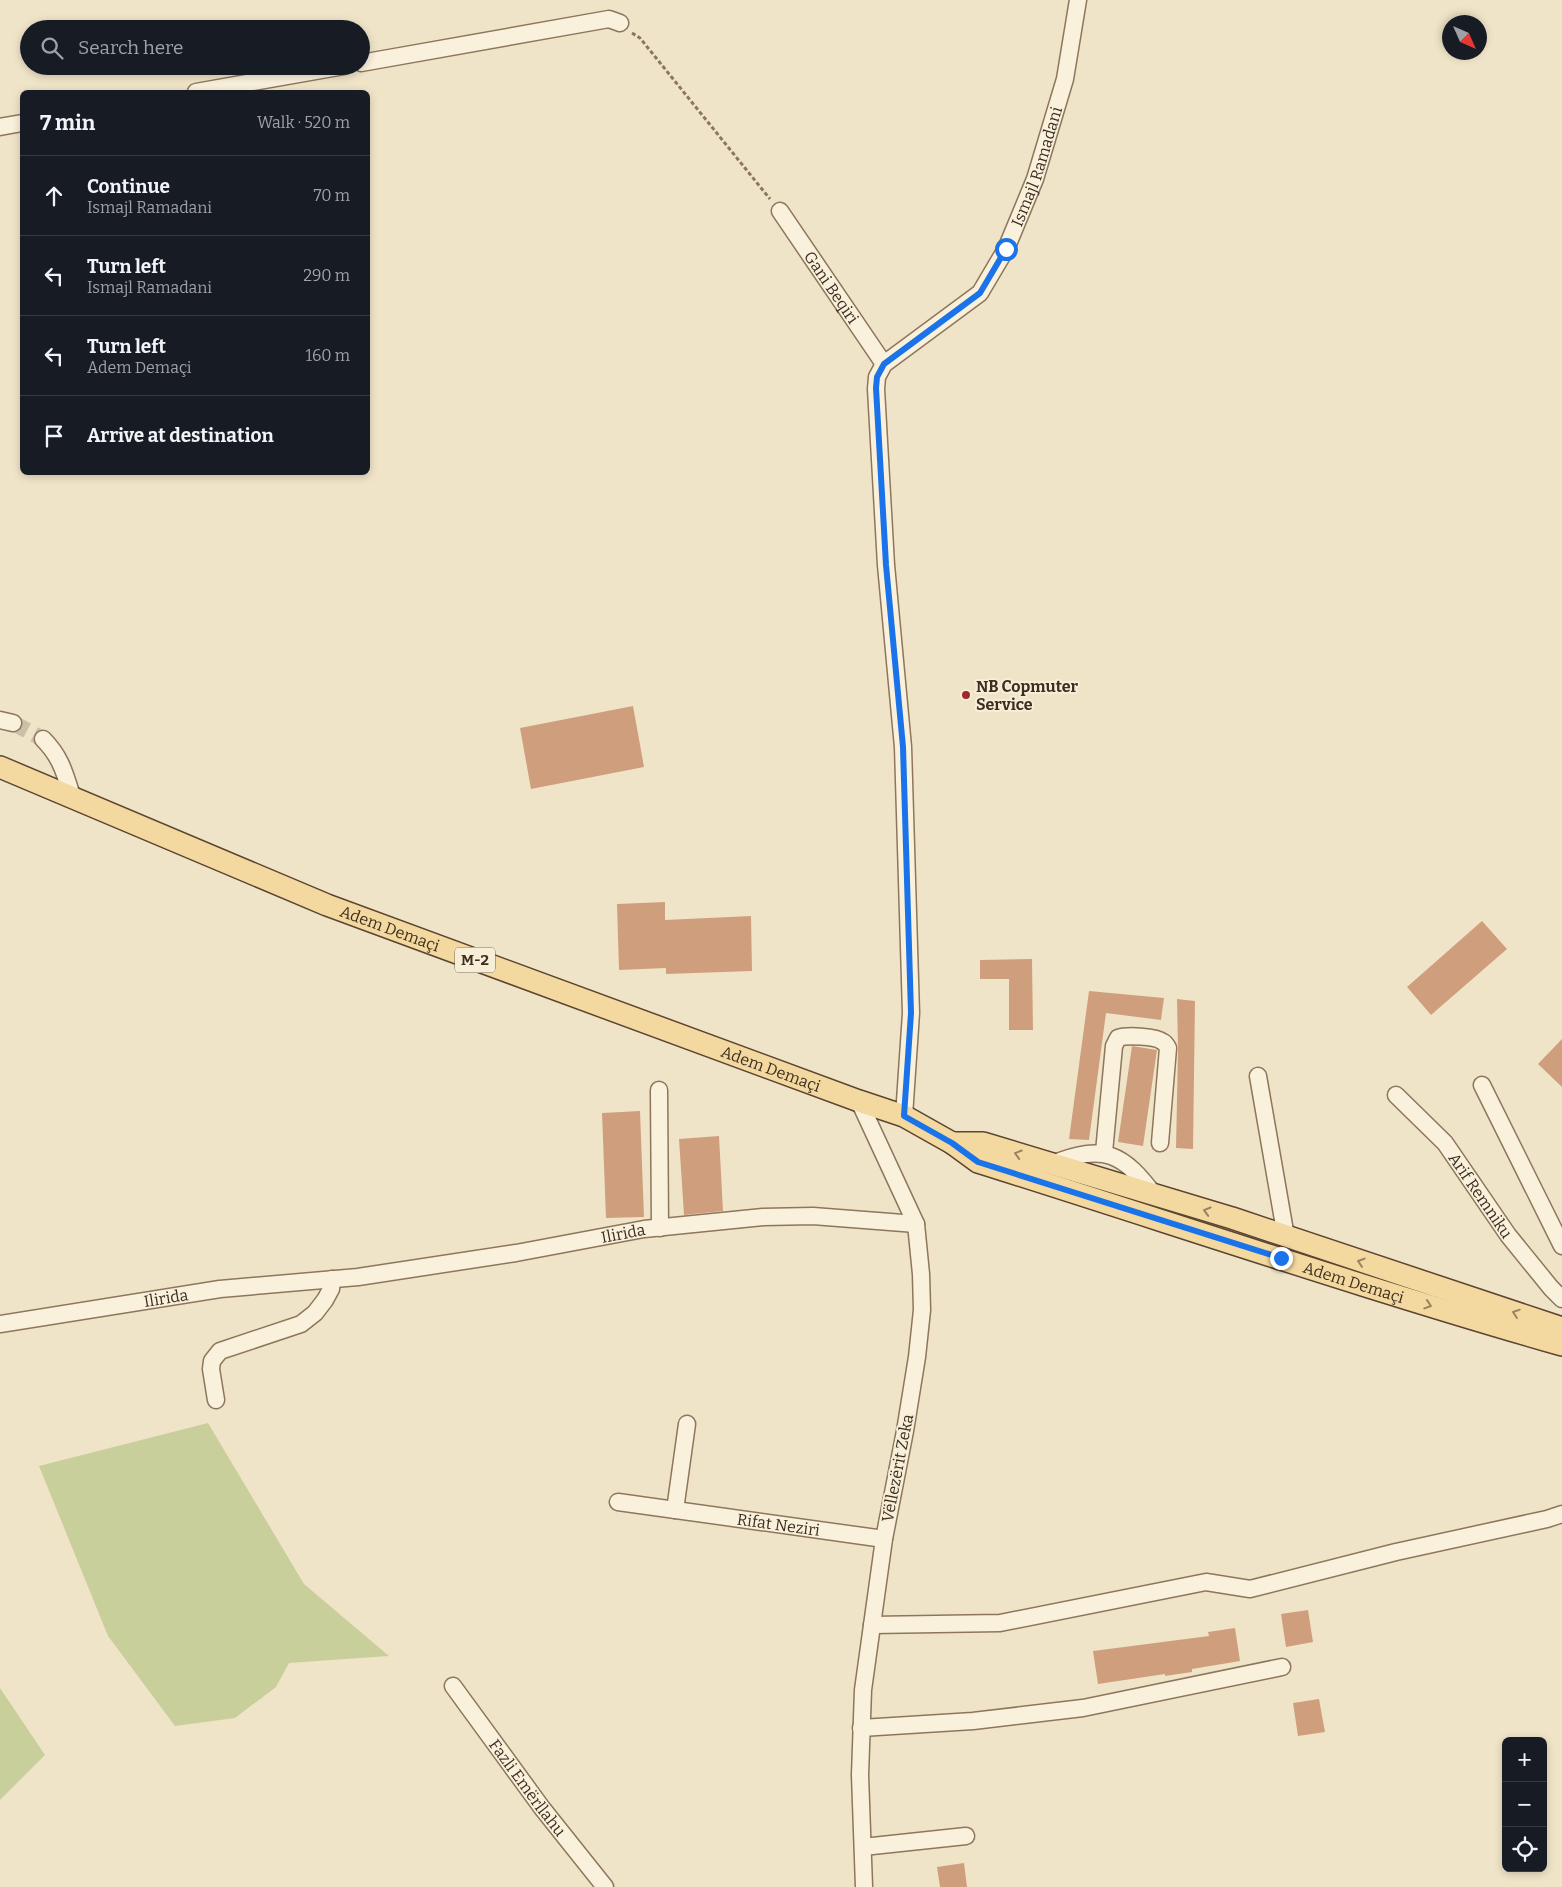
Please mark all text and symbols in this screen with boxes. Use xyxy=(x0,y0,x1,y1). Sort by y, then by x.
north arrow xyxy=(1442,15,1487,60)
search box xyxy=(20,20,370,75)
icon: search xyxy=(38,34,66,62)
text: Search here xyxy=(78,36,183,59)
street label: Ismajl Ramadani xyxy=(1007,104,1066,229)
text: 7 min xyxy=(40,110,95,136)
text: Walk · 520 m xyxy=(257,113,350,132)
text: Continue xyxy=(87,175,170,198)
icon: ahead xyxy=(40,182,68,210)
text: 70 m xyxy=(314,186,350,205)
text: Ismajl Ramadani xyxy=(87,198,212,217)
route start xyxy=(995,238,1018,261)
street label: Gani Beqiri xyxy=(800,248,863,327)
text: Turn left xyxy=(87,255,166,278)
icon: left xyxy=(40,262,68,290)
text: 290 m xyxy=(303,266,350,285)
text: Ismajl Ramadani xyxy=(87,278,212,297)
text: Turn left xyxy=(87,335,166,358)
icon: left xyxy=(40,342,68,370)
text: 160 m xyxy=(305,346,350,365)
text: Adem Demaçi xyxy=(87,358,192,377)
icon: arrive xyxy=(40,422,68,450)
text: Arrive at destination xyxy=(87,424,274,447)
place label: NB Copmuter Service xyxy=(976,677,1079,714)
marker: NB Copmuter Service xyxy=(960,689,972,701)
street label: Adem Demaçi xyxy=(337,902,442,956)
road number: M-2 xyxy=(455,948,495,972)
street label: Adem Demaçi xyxy=(718,1042,823,1096)
one-way arrow xyxy=(1014,1149,1023,1159)
street label: Arif Remniku xyxy=(1445,1149,1516,1242)
one-way arrow xyxy=(1203,1207,1212,1217)
street label: Ilirida xyxy=(599,1220,647,1247)
route end xyxy=(1270,1247,1293,1270)
one-way arrow xyxy=(1358,1257,1366,1267)
street label: Adem Demaçi xyxy=(1301,1258,1407,1307)
street label: Ilirida xyxy=(142,1285,190,1311)
one-way arrow xyxy=(1423,1299,1431,1309)
one-way arrow xyxy=(1512,1308,1520,1318)
street label: Vëllezërit Zeka xyxy=(878,1412,917,1524)
street label: Rifat Neziri xyxy=(736,1510,821,1540)
street label: Fazli Emërllahu xyxy=(485,1736,570,1840)
map controls xyxy=(1502,1737,1547,1872)
button: + xyxy=(1502,1737,1547,1782)
button: − xyxy=(1502,1782,1547,1827)
button: locate xyxy=(1502,1827,1547,1872)

